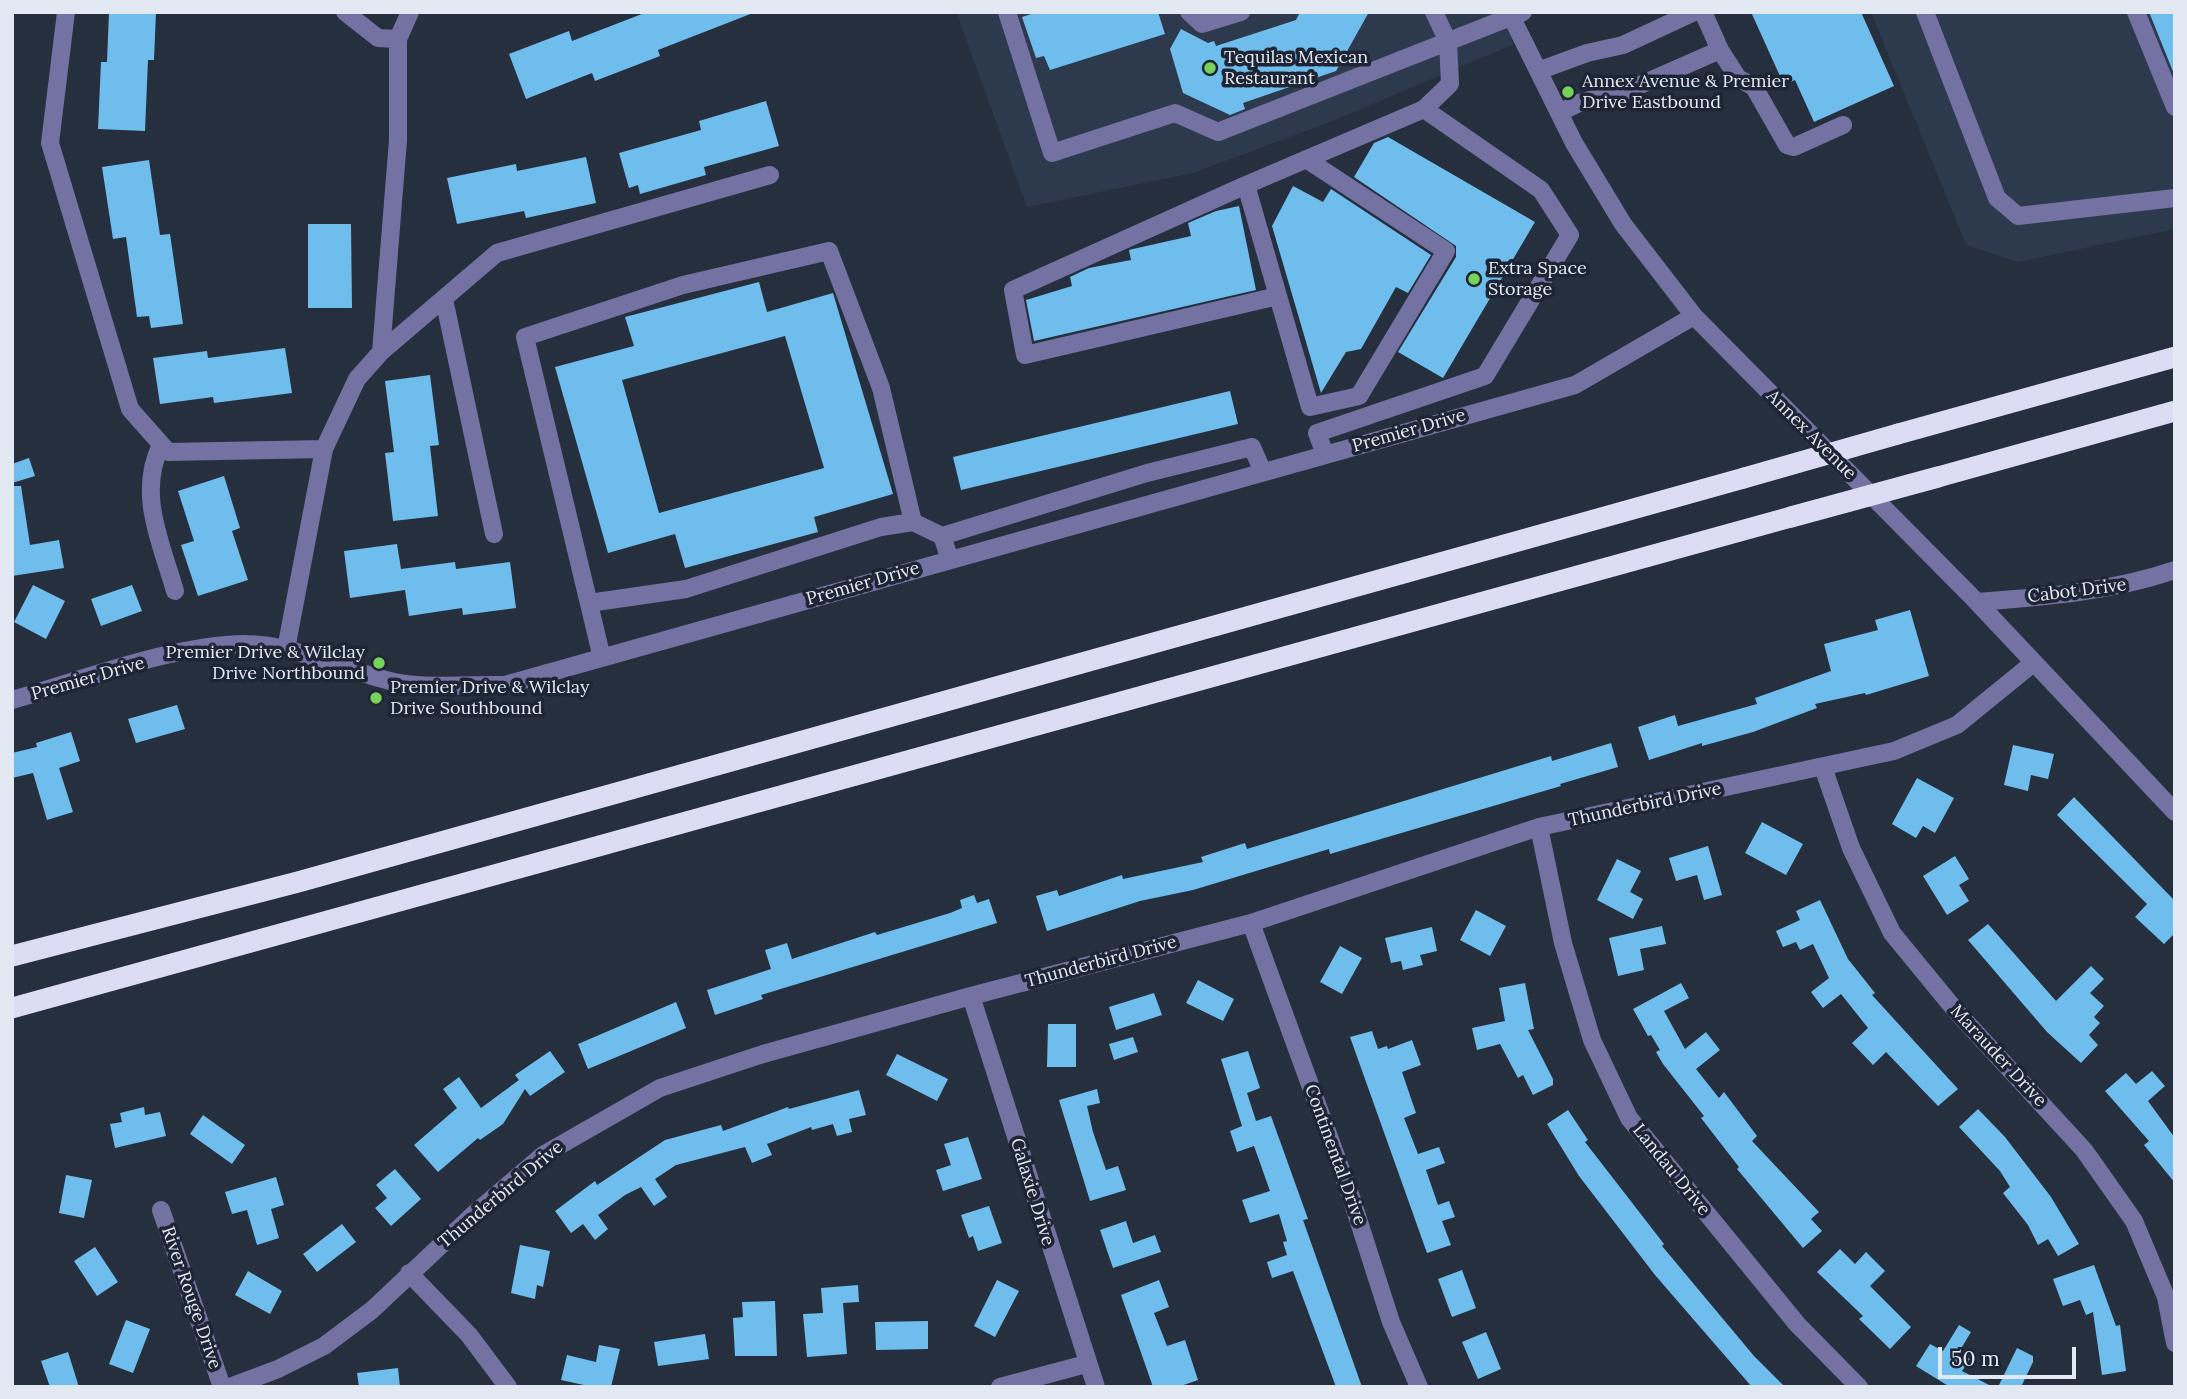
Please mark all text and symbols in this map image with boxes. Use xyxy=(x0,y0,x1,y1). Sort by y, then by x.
place label: Tequilas Mexican Restaurant xyxy=(1224,47,1368,90)
marker: Tequilas Mexican Restaurant xyxy=(1202,60,1218,76)
place label: Annex Avenue & Premier Drive Eastbound xyxy=(1582,71,1789,114)
marker: Annex Avenue & Premier Drive Eastbound xyxy=(1560,84,1576,100)
place label: Extra Space Storage xyxy=(1488,258,1587,300)
marker: Extra Space Storage xyxy=(1466,271,1482,287)
street label: Annex Avenue xyxy=(1762,386,1860,484)
street label: Premier Drive xyxy=(1350,405,1468,457)
street label: Premier Drive xyxy=(804,558,922,610)
street label: Cabot Drive xyxy=(2026,574,2128,608)
place label: Premier Drive & Wilclay Drive Northbound xyxy=(166,642,365,684)
street label: Premier Drive xyxy=(29,653,147,705)
marker: Premier Drive & Wilclay Drive Northbound xyxy=(371,655,387,671)
place label: Premier Drive & Wilclay Drive Southbound xyxy=(390,677,589,720)
marker: Premier Drive & Wilclay Drive Southbound xyxy=(368,690,384,706)
street label: Thunderbird Drive xyxy=(1566,778,1724,832)
street label: Thunderbird Drive xyxy=(1023,931,1179,993)
street label: Marauder Drive xyxy=(1945,1001,2051,1111)
street label: Continental Drive xyxy=(1299,1082,1371,1228)
street label: Landau Drive xyxy=(1628,1120,1714,1220)
street label: Galaxie Drive xyxy=(1005,1136,1059,1248)
street label: Thunderbird Drive xyxy=(434,1137,568,1253)
street label: River Rouge Drive xyxy=(156,1224,226,1372)
scale bar xyxy=(1942,1332,2080,1376)
text: 50 m xyxy=(1951,1345,2000,1372)

